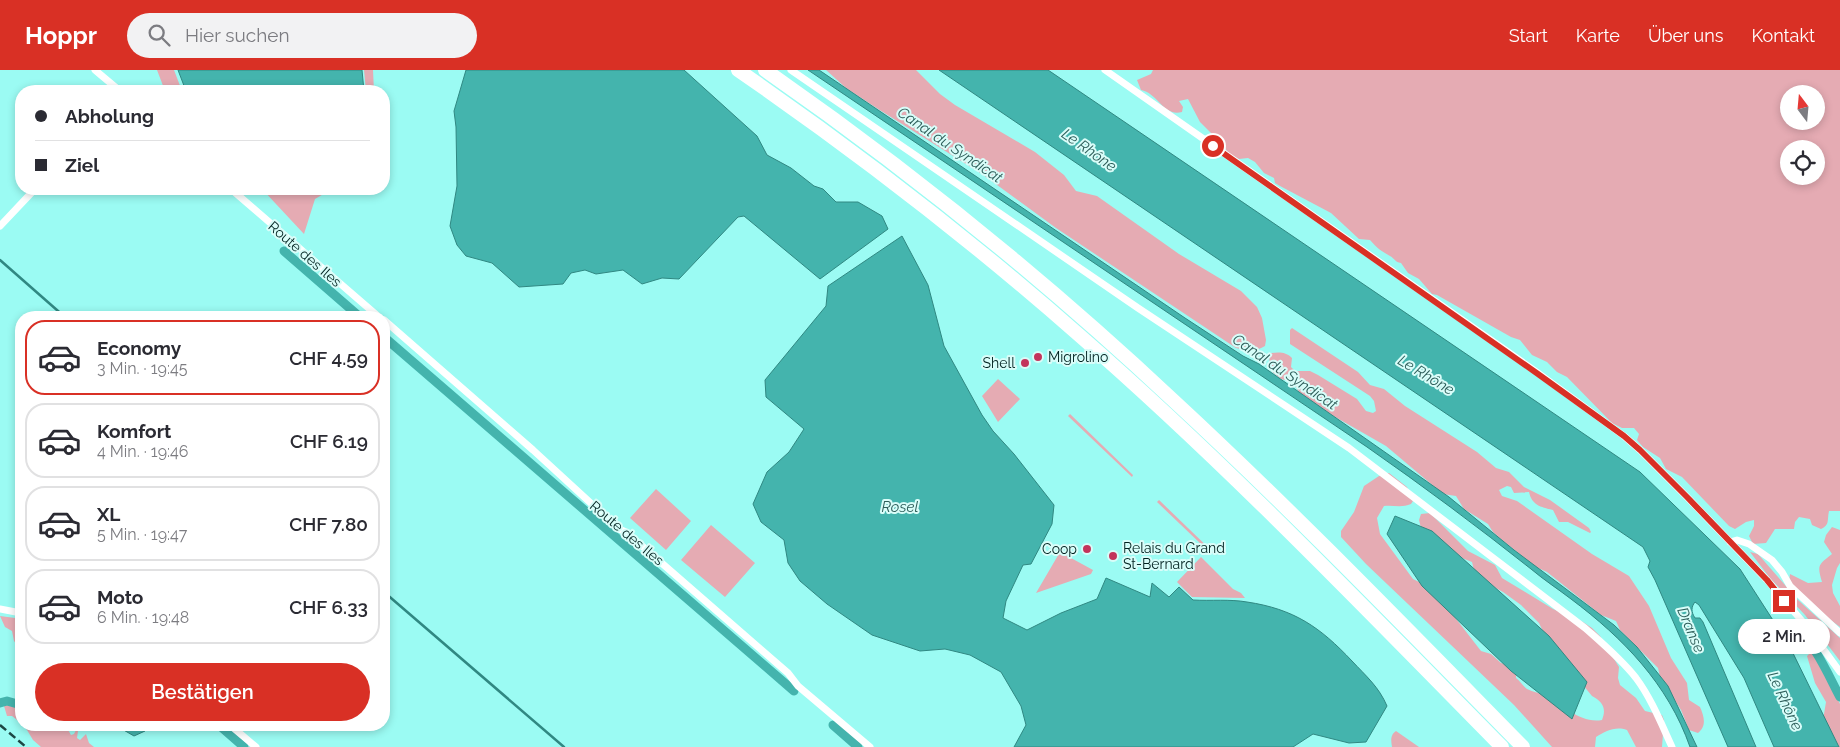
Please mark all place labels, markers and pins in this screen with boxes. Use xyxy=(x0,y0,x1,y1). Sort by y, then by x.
place label: Migrolino xyxy=(1048,349,1108,365)
marker: Migrolino xyxy=(1032,351,1044,363)
place label: Shell xyxy=(983,355,1015,371)
marker: Shell xyxy=(1019,357,1031,369)
place label: Relais du Grand St-Bernard xyxy=(1123,540,1225,572)
place label: Coop xyxy=(1042,541,1077,557)
marker: Coop xyxy=(1081,543,1093,555)
marker: Relais du Grand St-Bernard xyxy=(1107,550,1119,562)

